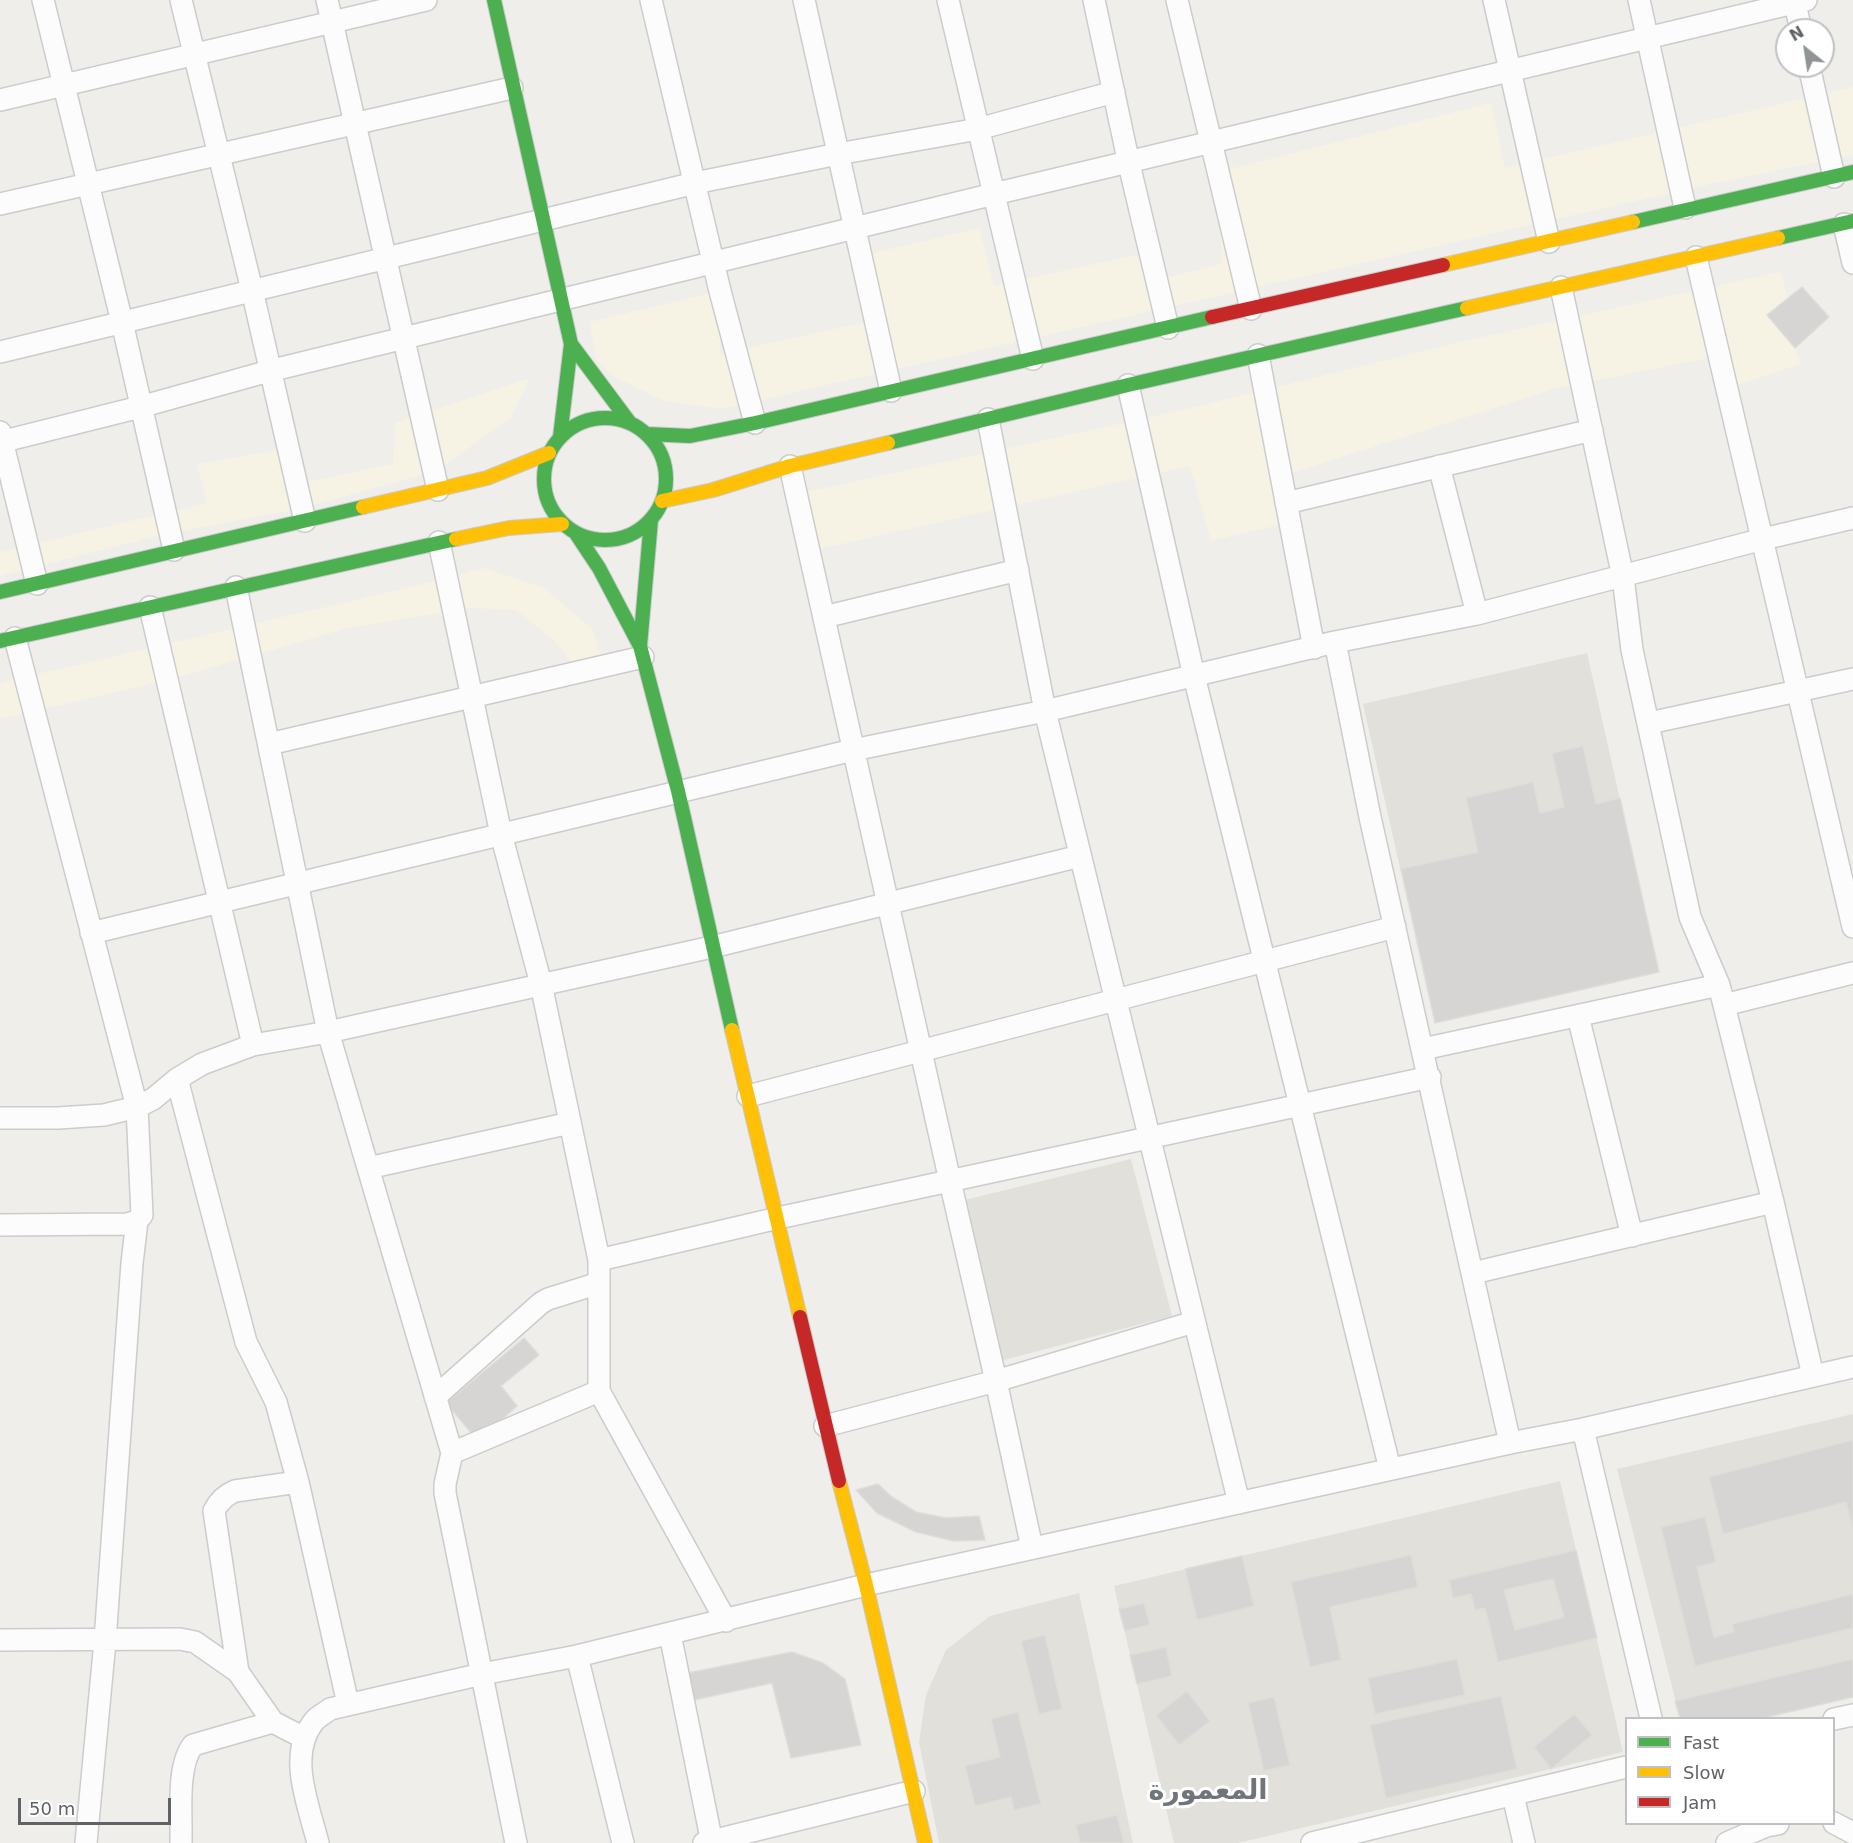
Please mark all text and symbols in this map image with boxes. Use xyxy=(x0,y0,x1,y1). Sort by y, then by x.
north arrow xyxy=(1775,18,1835,78)
text: N xyxy=(1786,22,1807,45)
legend xyxy=(1625,1717,1835,1825)
text: Fast xyxy=(1683,1732,1719,1753)
text: Slow xyxy=(1683,1762,1725,1783)
district label: المعمورة xyxy=(1148,1776,1268,1808)
scale bar xyxy=(21,1786,174,1824)
text: Jam xyxy=(1683,1792,1717,1813)
text: 50 m xyxy=(29,1798,75,1819)

